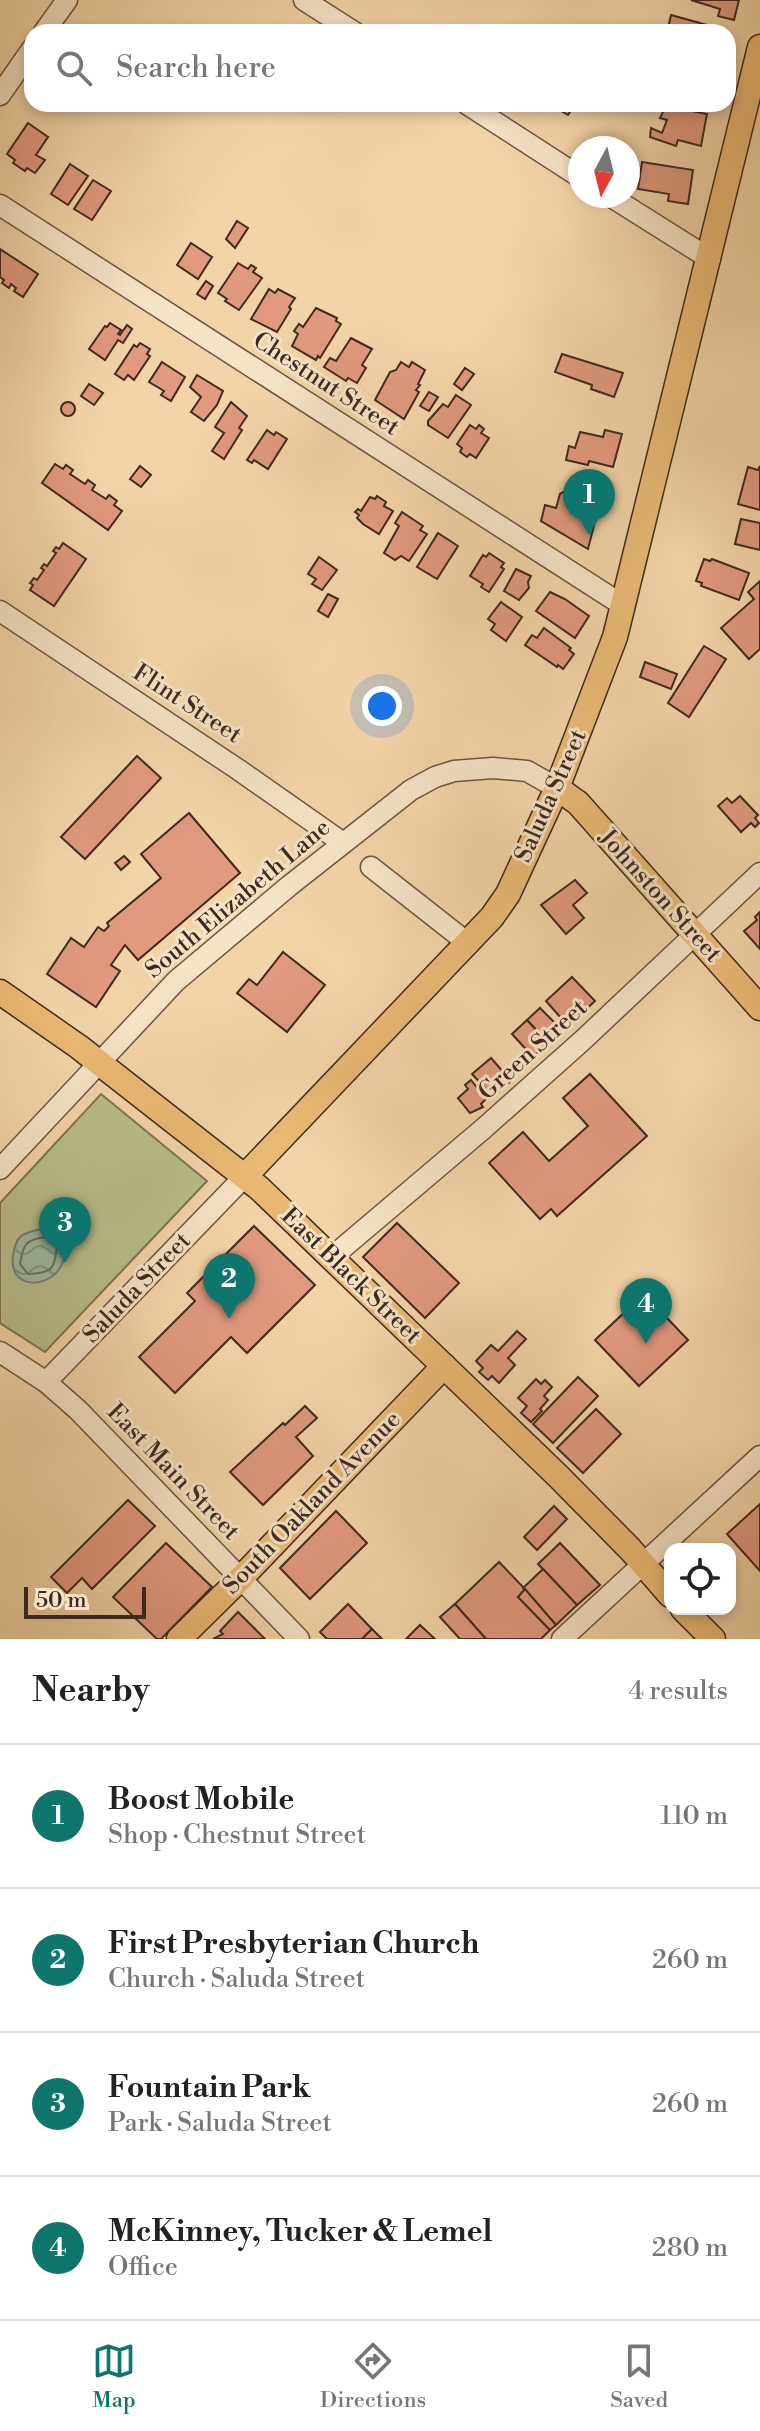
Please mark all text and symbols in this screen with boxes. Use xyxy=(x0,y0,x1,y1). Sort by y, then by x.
search box xyxy=(24,24,736,112)
icon: search xyxy=(52,46,96,90)
text: Search here xyxy=(116,49,276,87)
north arrow xyxy=(568,136,640,208)
street label: Chestnut Street xyxy=(247,325,405,443)
pin: 1 xyxy=(563,469,615,535)
street label: Flint Street xyxy=(127,658,247,751)
your location xyxy=(362,686,402,726)
street label: Saluda Street xyxy=(508,724,594,867)
street label: South Elizabeth Lane xyxy=(139,813,337,985)
street label: Johnston Street xyxy=(592,822,728,969)
street label: Green Street xyxy=(472,993,594,1107)
pin: 3 xyxy=(39,1197,91,1263)
street label: East Black Street xyxy=(274,1201,428,1351)
street label: Saluda Street xyxy=(77,1226,198,1350)
pin: 2 xyxy=(203,1253,255,1319)
pin: 4 xyxy=(620,1278,672,1344)
street label: East Main Street xyxy=(100,1397,246,1547)
street label: South Oakland Avenue xyxy=(217,1405,407,1601)
map controls xyxy=(664,1543,736,1615)
button: locate xyxy=(664,1543,736,1615)
scale bar xyxy=(24,1583,146,1619)
text: 50 m xyxy=(36,1587,87,1614)
text: Nearby xyxy=(32,1670,150,1712)
text: 4 results xyxy=(629,1675,728,1707)
text: Boost Mobile xyxy=(108,1781,294,1819)
text: 1 xyxy=(52,1800,64,1832)
text: 110 m xyxy=(660,1800,728,1832)
text: Shop · Chestnut Street xyxy=(108,1819,366,1851)
text: First Presbyterian Church xyxy=(108,1925,479,1963)
text: 2 xyxy=(50,1944,66,1976)
text: 260 m xyxy=(652,1944,728,1976)
text: Church · Saluda Street xyxy=(108,1963,365,1995)
text: Fountain Park xyxy=(108,2069,311,2107)
text: 3 xyxy=(50,2088,66,2120)
text: 260 m xyxy=(652,2088,728,2120)
text: Park · Saluda Street xyxy=(108,2107,332,2139)
text: McKinney, Tucker & Lemel xyxy=(108,2213,492,2251)
text: 4 xyxy=(49,2232,67,2264)
text: 280 m xyxy=(652,2232,728,2264)
text: Office xyxy=(108,2251,178,2283)
tab: Map xyxy=(92,2339,136,2414)
tab: Directions xyxy=(320,2339,426,2414)
tab: Saved xyxy=(610,2339,668,2414)

